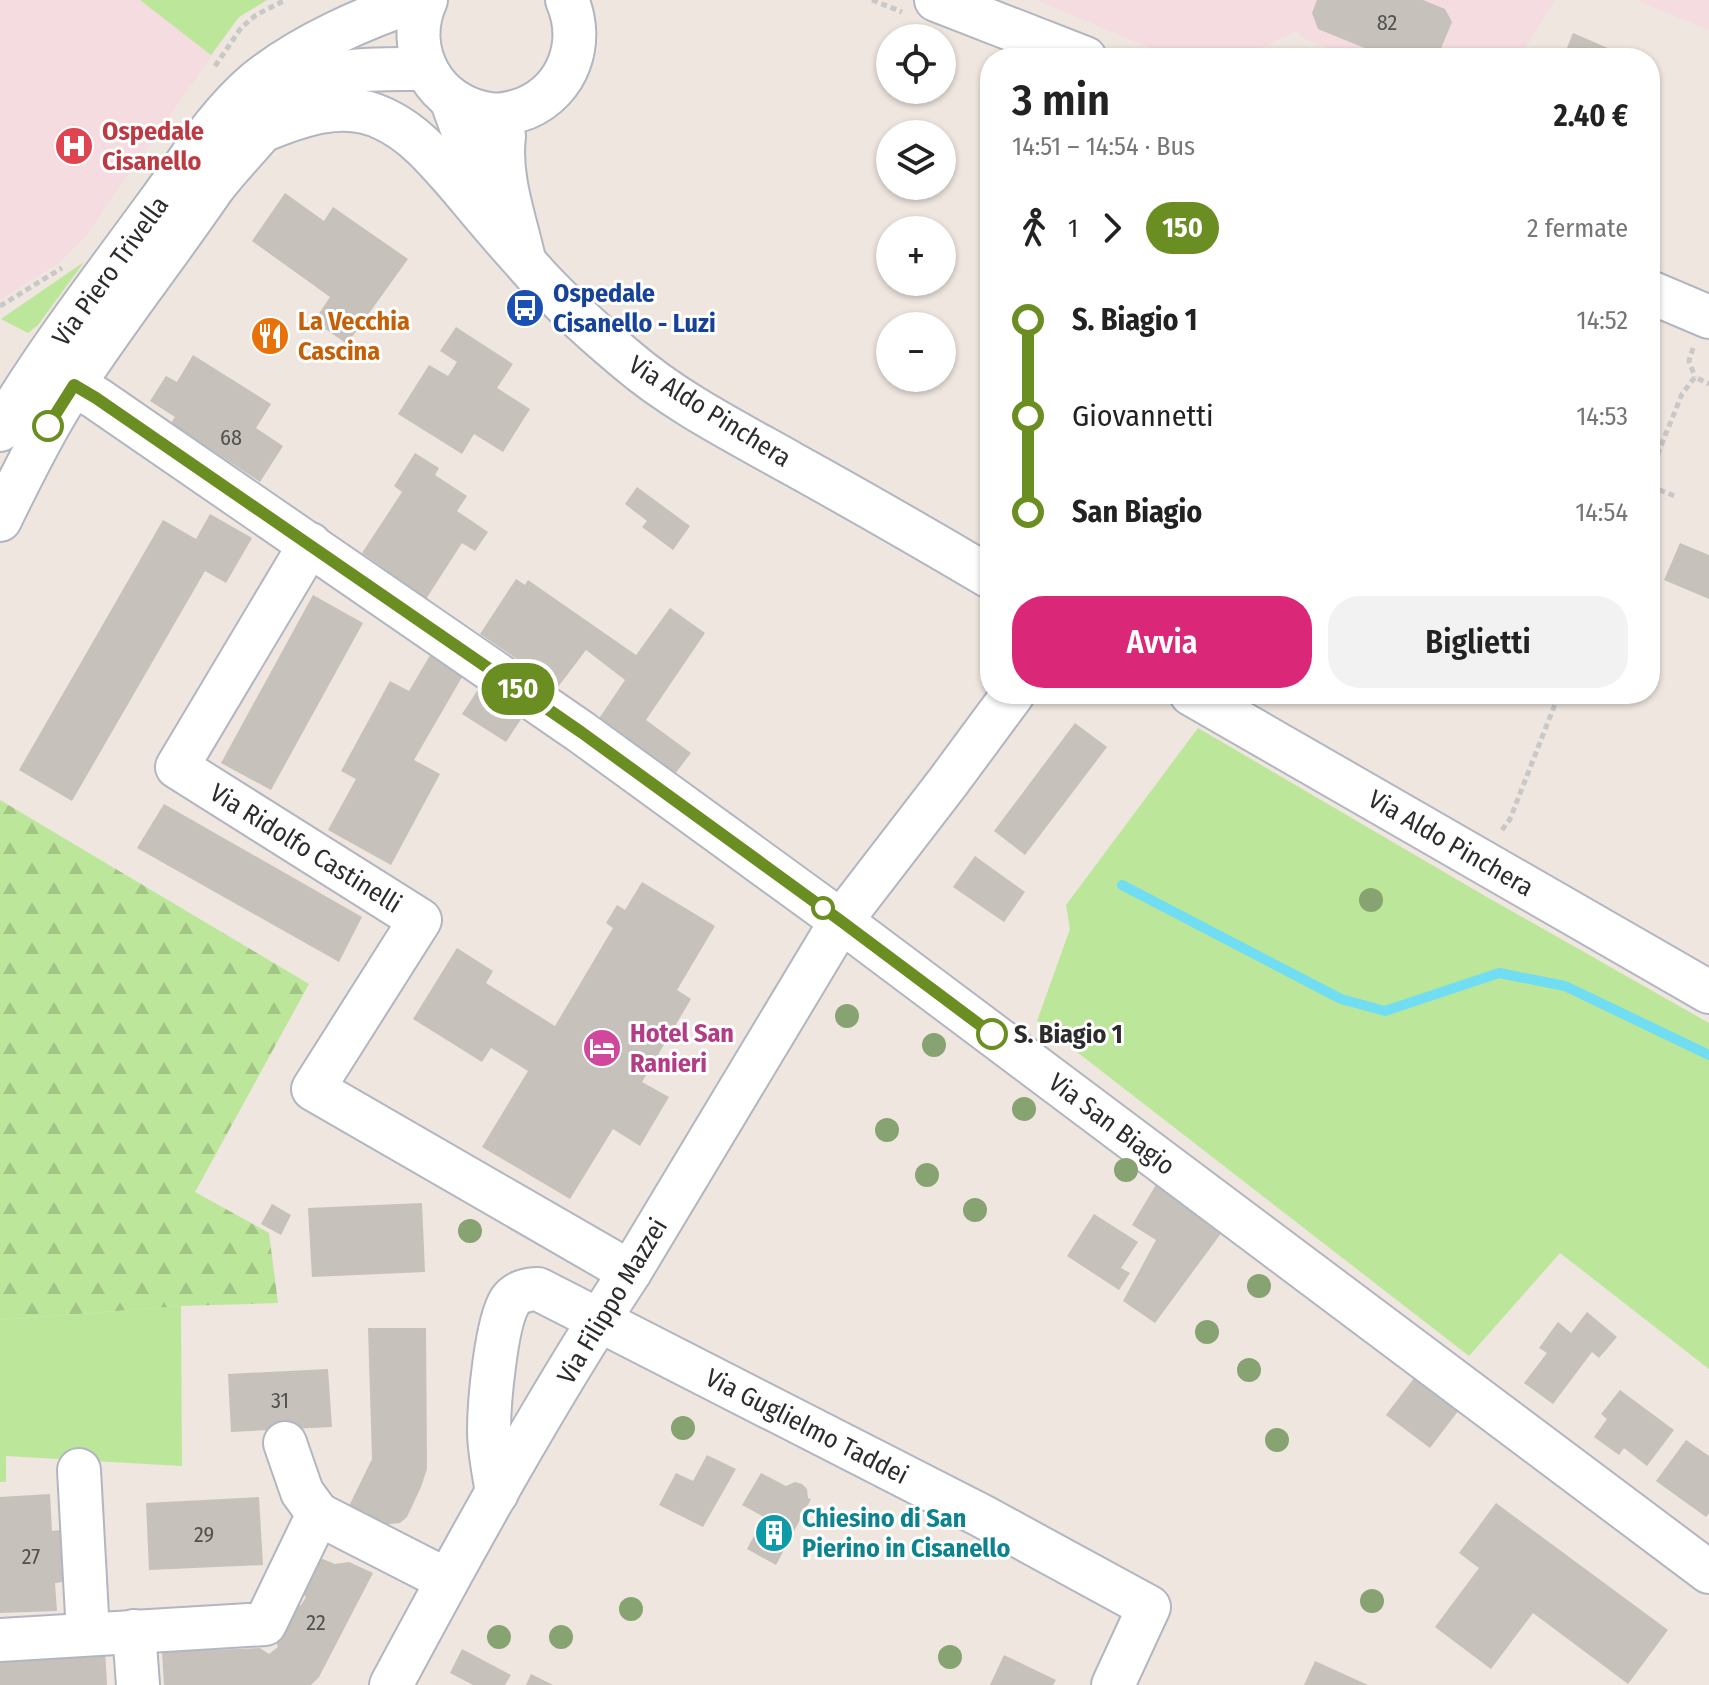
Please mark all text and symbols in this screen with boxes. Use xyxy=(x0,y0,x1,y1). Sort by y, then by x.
house number: 82 xyxy=(1377,9,1397,36)
map controls xyxy=(876,24,956,392)
button: locate xyxy=(876,24,956,104)
text: 3 min xyxy=(1012,74,1110,127)
text: 2.40 € xyxy=(1554,98,1628,134)
place label: Ospedale Cisanello xyxy=(102,116,204,177)
button: layers xyxy=(876,120,956,200)
hospital icon: Ospedale Cisanello xyxy=(53,125,95,167)
text: 14:51 – 14:54 · Bus xyxy=(1012,131,1195,162)
street label: Via Piero Trivella xyxy=(46,190,175,352)
icon: walk xyxy=(1012,206,1056,250)
icon: forward xyxy=(1090,206,1134,250)
text: 150 xyxy=(1162,211,1203,244)
text: 1 xyxy=(1068,213,1078,244)
text: 2 fermate xyxy=(1527,213,1628,244)
button: + xyxy=(876,216,956,296)
place label: Ospedale Cisanello - Luzi xyxy=(553,278,716,339)
bus stop icon: Ospedale Cisanello - Luzi xyxy=(504,287,546,329)
text: S. Biagio 1 xyxy=(1072,302,1197,338)
text: 14:52 xyxy=(1577,305,1628,336)
place label: La Vecchia Cascina xyxy=(298,306,410,367)
button: − xyxy=(876,312,956,392)
restaurant icon: La Vecchia Cascina xyxy=(249,315,291,357)
street label: Via Aldo Pinchera xyxy=(623,349,797,474)
text: Giovannetti xyxy=(1072,398,1214,434)
text: 14:53 xyxy=(1576,401,1628,432)
unlabelled marker xyxy=(33,411,63,441)
house number: 68 xyxy=(220,424,242,451)
text: San Biagio xyxy=(1072,494,1202,530)
text: 14:54 xyxy=(1575,497,1628,528)
button: Avvia xyxy=(1012,596,1312,688)
button: Biglietti xyxy=(1328,596,1628,688)
line badge: 150 xyxy=(472,663,564,715)
text: 150 xyxy=(498,672,538,705)
street label: Via Ridolfo Castinelli xyxy=(204,777,407,920)
street label: Via Aldo Pinchera xyxy=(1363,784,1539,903)
unlabelled marker xyxy=(812,897,834,919)
place label: Hotel San Ranieri xyxy=(630,1018,734,1079)
marker: S. Biagio 1 xyxy=(977,1019,1007,1049)
place label: S. Biagio 1 xyxy=(1014,1019,1123,1050)
hotel icon: Hotel San Ranieri xyxy=(581,1027,623,1069)
street label: Via San Biagio xyxy=(1043,1067,1181,1182)
street label: Via Filippo Mazzei xyxy=(551,1213,674,1390)
street label: Via Guglielmo Taddei xyxy=(700,1362,913,1491)
house number: 31 xyxy=(271,1387,289,1414)
place label: Chiesino di San Pierino in Cisanello xyxy=(802,1503,1010,1564)
building icon: Chiesino di San Pierino in Cisanello xyxy=(753,1512,795,1554)
house number: 29 xyxy=(194,1521,214,1548)
house number: 27 xyxy=(22,1543,40,1570)
house number: 22 xyxy=(306,1609,326,1636)

